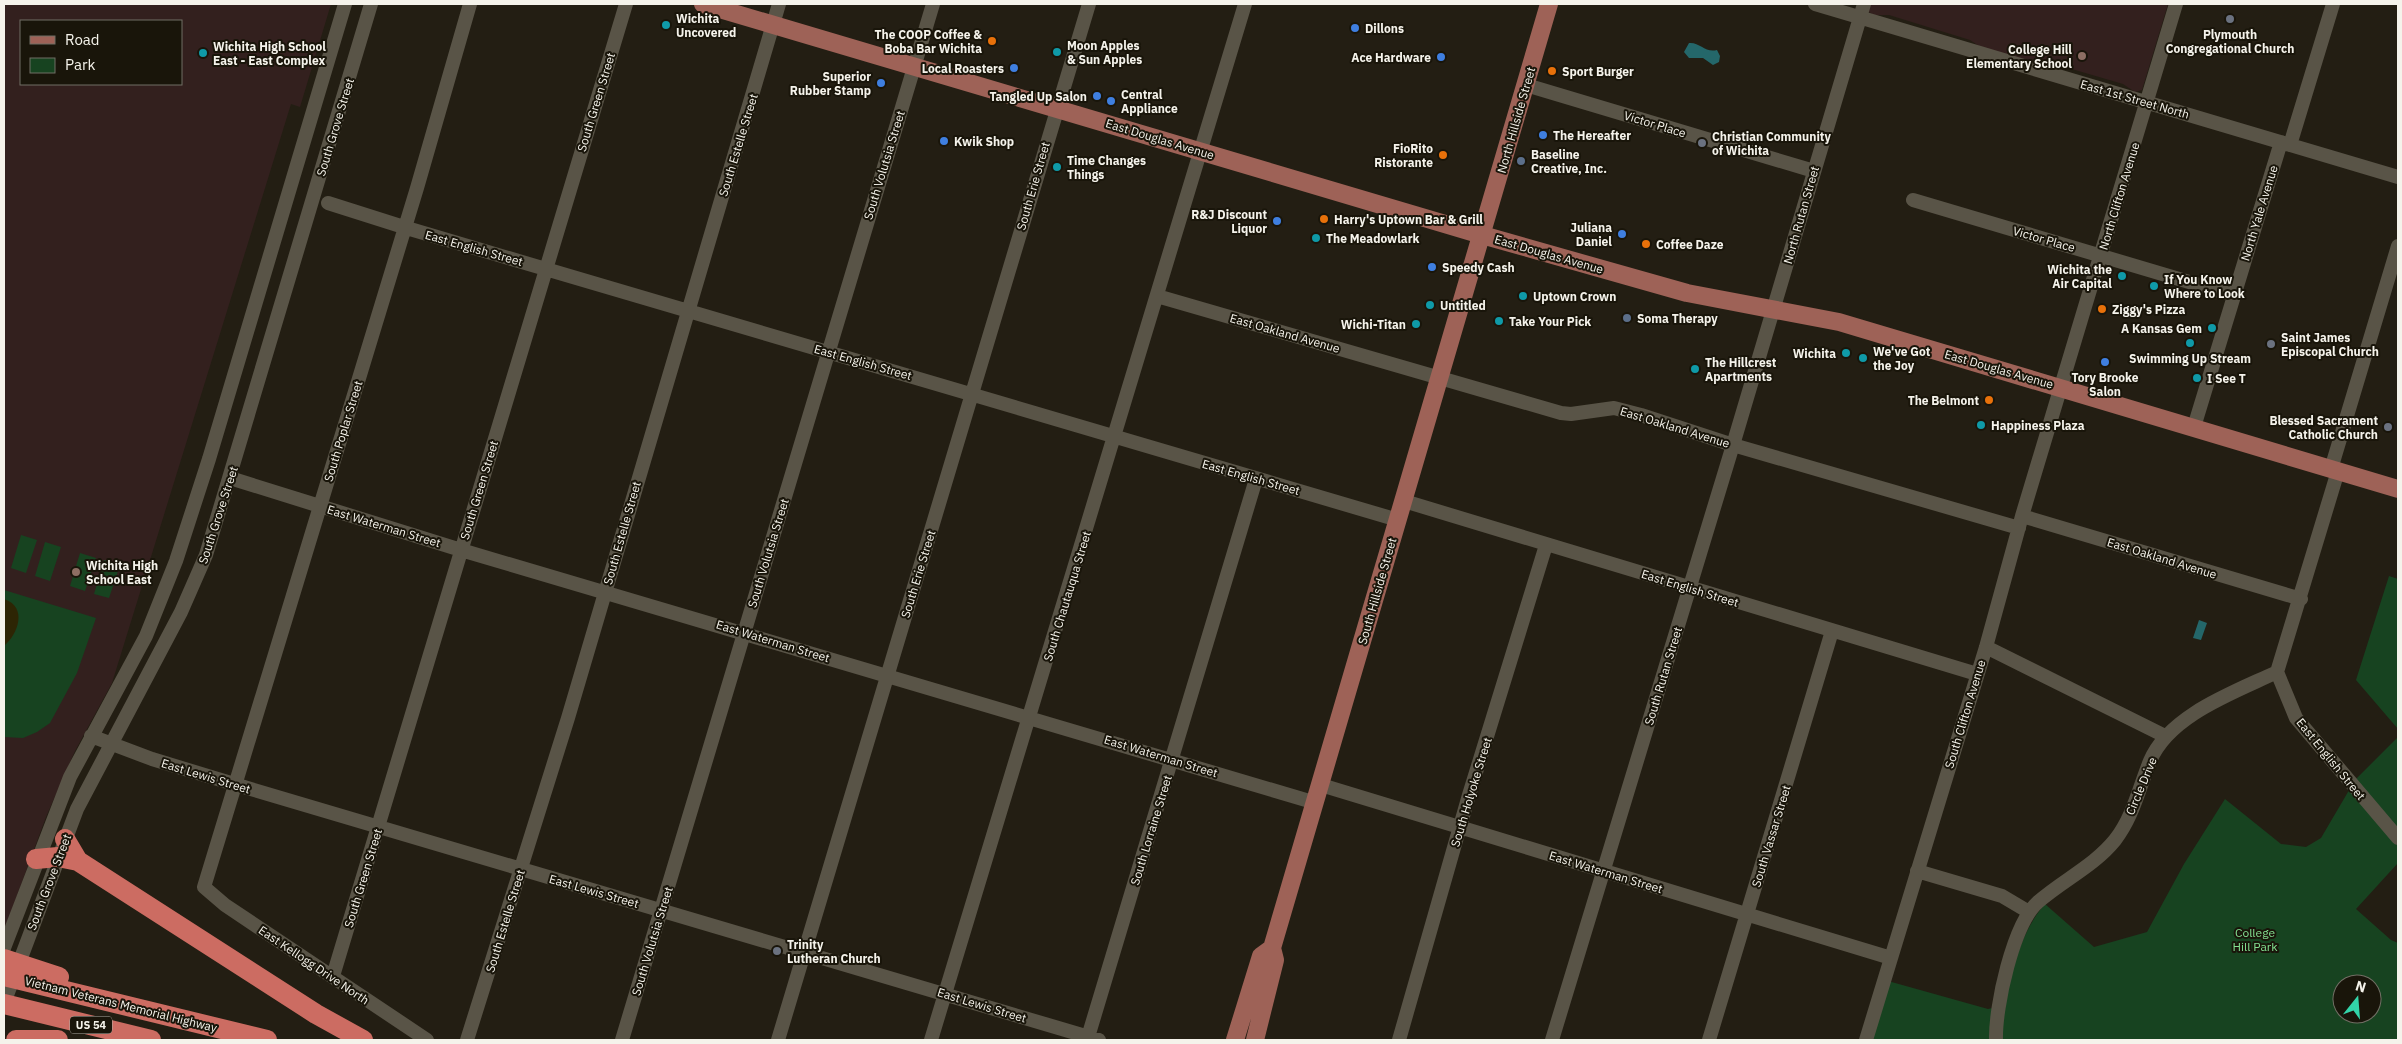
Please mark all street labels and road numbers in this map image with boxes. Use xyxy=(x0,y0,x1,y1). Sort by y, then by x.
street label: South Green Street xyxy=(574,51,618,153)
street label: North Hillside Street xyxy=(1494,65,1538,175)
street label: South Grove Street xyxy=(313,76,357,178)
street label: East 1st Street North xyxy=(2079,76,2191,122)
street label: South Estelle Street xyxy=(715,92,761,198)
street label: Victor Place xyxy=(1622,107,1688,141)
street label: South Volutsia Street xyxy=(860,109,908,221)
street label: East Douglas Avenue xyxy=(1104,115,1216,163)
street label: South Erie Street xyxy=(1013,140,1053,232)
street label: North Clifton Avenue xyxy=(2095,140,2143,252)
street label: North Yale Avenue xyxy=(2237,163,2281,263)
street label: North Rutan Street xyxy=(1780,164,1822,266)
street label: Victor Place xyxy=(2011,223,2077,255)
street label: East English Street xyxy=(423,227,525,269)
street label: East Douglas Avenue xyxy=(1493,231,1606,277)
street label: East Oakland Avenue xyxy=(1228,310,1342,356)
street label: East English Street xyxy=(812,341,914,383)
street label: East Douglas Avenue xyxy=(1943,346,2056,392)
street label: South Poplar Street xyxy=(320,379,366,483)
street label: East Oakland Avenue xyxy=(1618,403,1732,451)
street label: South Green Street xyxy=(457,439,501,541)
street label: East English Street xyxy=(1200,456,1302,498)
street label: South Grove Street xyxy=(195,464,241,566)
street label: South Estelle Street xyxy=(600,480,644,586)
street label: South Volutsia Street xyxy=(744,497,792,609)
street label: East Waterman Street xyxy=(325,502,443,550)
street label: South Erie Street xyxy=(898,528,938,620)
street label: South Chautauqua Street xyxy=(1040,529,1094,663)
street label: East Oakland Avenue xyxy=(2105,534,2219,582)
street label: South Hillside Street xyxy=(1355,536,1399,646)
street label: East English Street xyxy=(1639,566,1741,610)
street label: East Waterman Street xyxy=(714,617,832,665)
street label: South Rutan Street xyxy=(1641,625,1685,727)
street label: South Clifton Avenue xyxy=(1941,658,1989,770)
street label: East English Street xyxy=(2293,715,2369,803)
street label: East Waterman Street xyxy=(1102,732,1220,780)
street label: South Holyoke Street xyxy=(1447,735,1495,849)
street label: Circle Drive xyxy=(2122,754,2160,817)
street label: East Lewis Street xyxy=(160,755,252,797)
street label: South Lorraine Street xyxy=(1127,773,1175,887)
street label: South Vassar Street xyxy=(1748,783,1794,889)
street label: South Green Street xyxy=(341,827,385,929)
street label: South Grove Street xyxy=(24,832,74,932)
street label: East Waterman Street xyxy=(1547,848,1665,896)
street label: South Estelle Street xyxy=(482,868,528,974)
street label: East Lewis Street xyxy=(548,871,640,911)
street label: South Volutsia Street xyxy=(628,885,676,997)
street label: East Kellogg Drive North xyxy=(256,922,372,1008)
street label: Vietnam Veterans Memorial Highway xyxy=(23,973,219,1035)
street label: East Lewis Street xyxy=(936,984,1028,1026)
road number: US 54 xyxy=(70,1016,112,1034)

